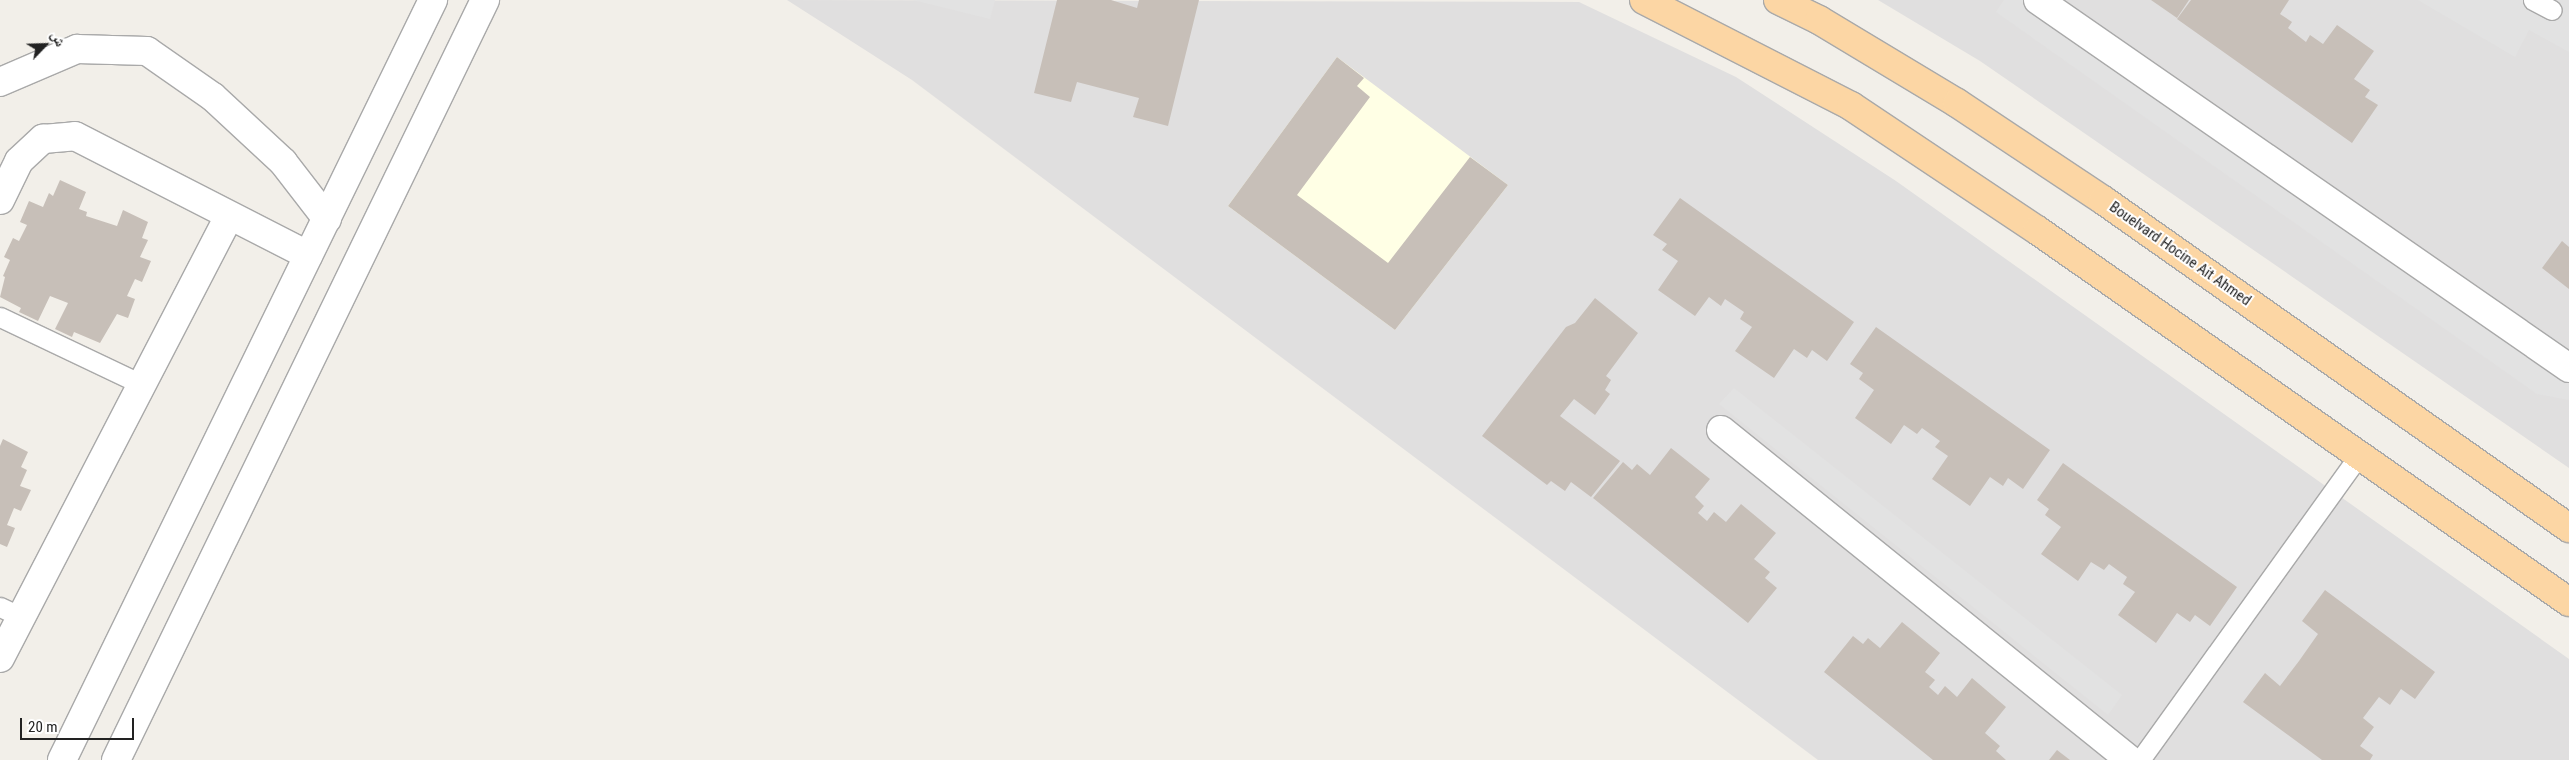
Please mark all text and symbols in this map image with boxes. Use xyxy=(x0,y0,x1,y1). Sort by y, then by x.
north arrow xyxy=(20,20,70,70)
text: ش xyxy=(48,29,69,49)
street label: Bouelvard Hocine Ait Ahmed xyxy=(2106,198,2254,310)
scale bar xyxy=(22,708,136,740)
text: 20 m xyxy=(28,718,58,736)

